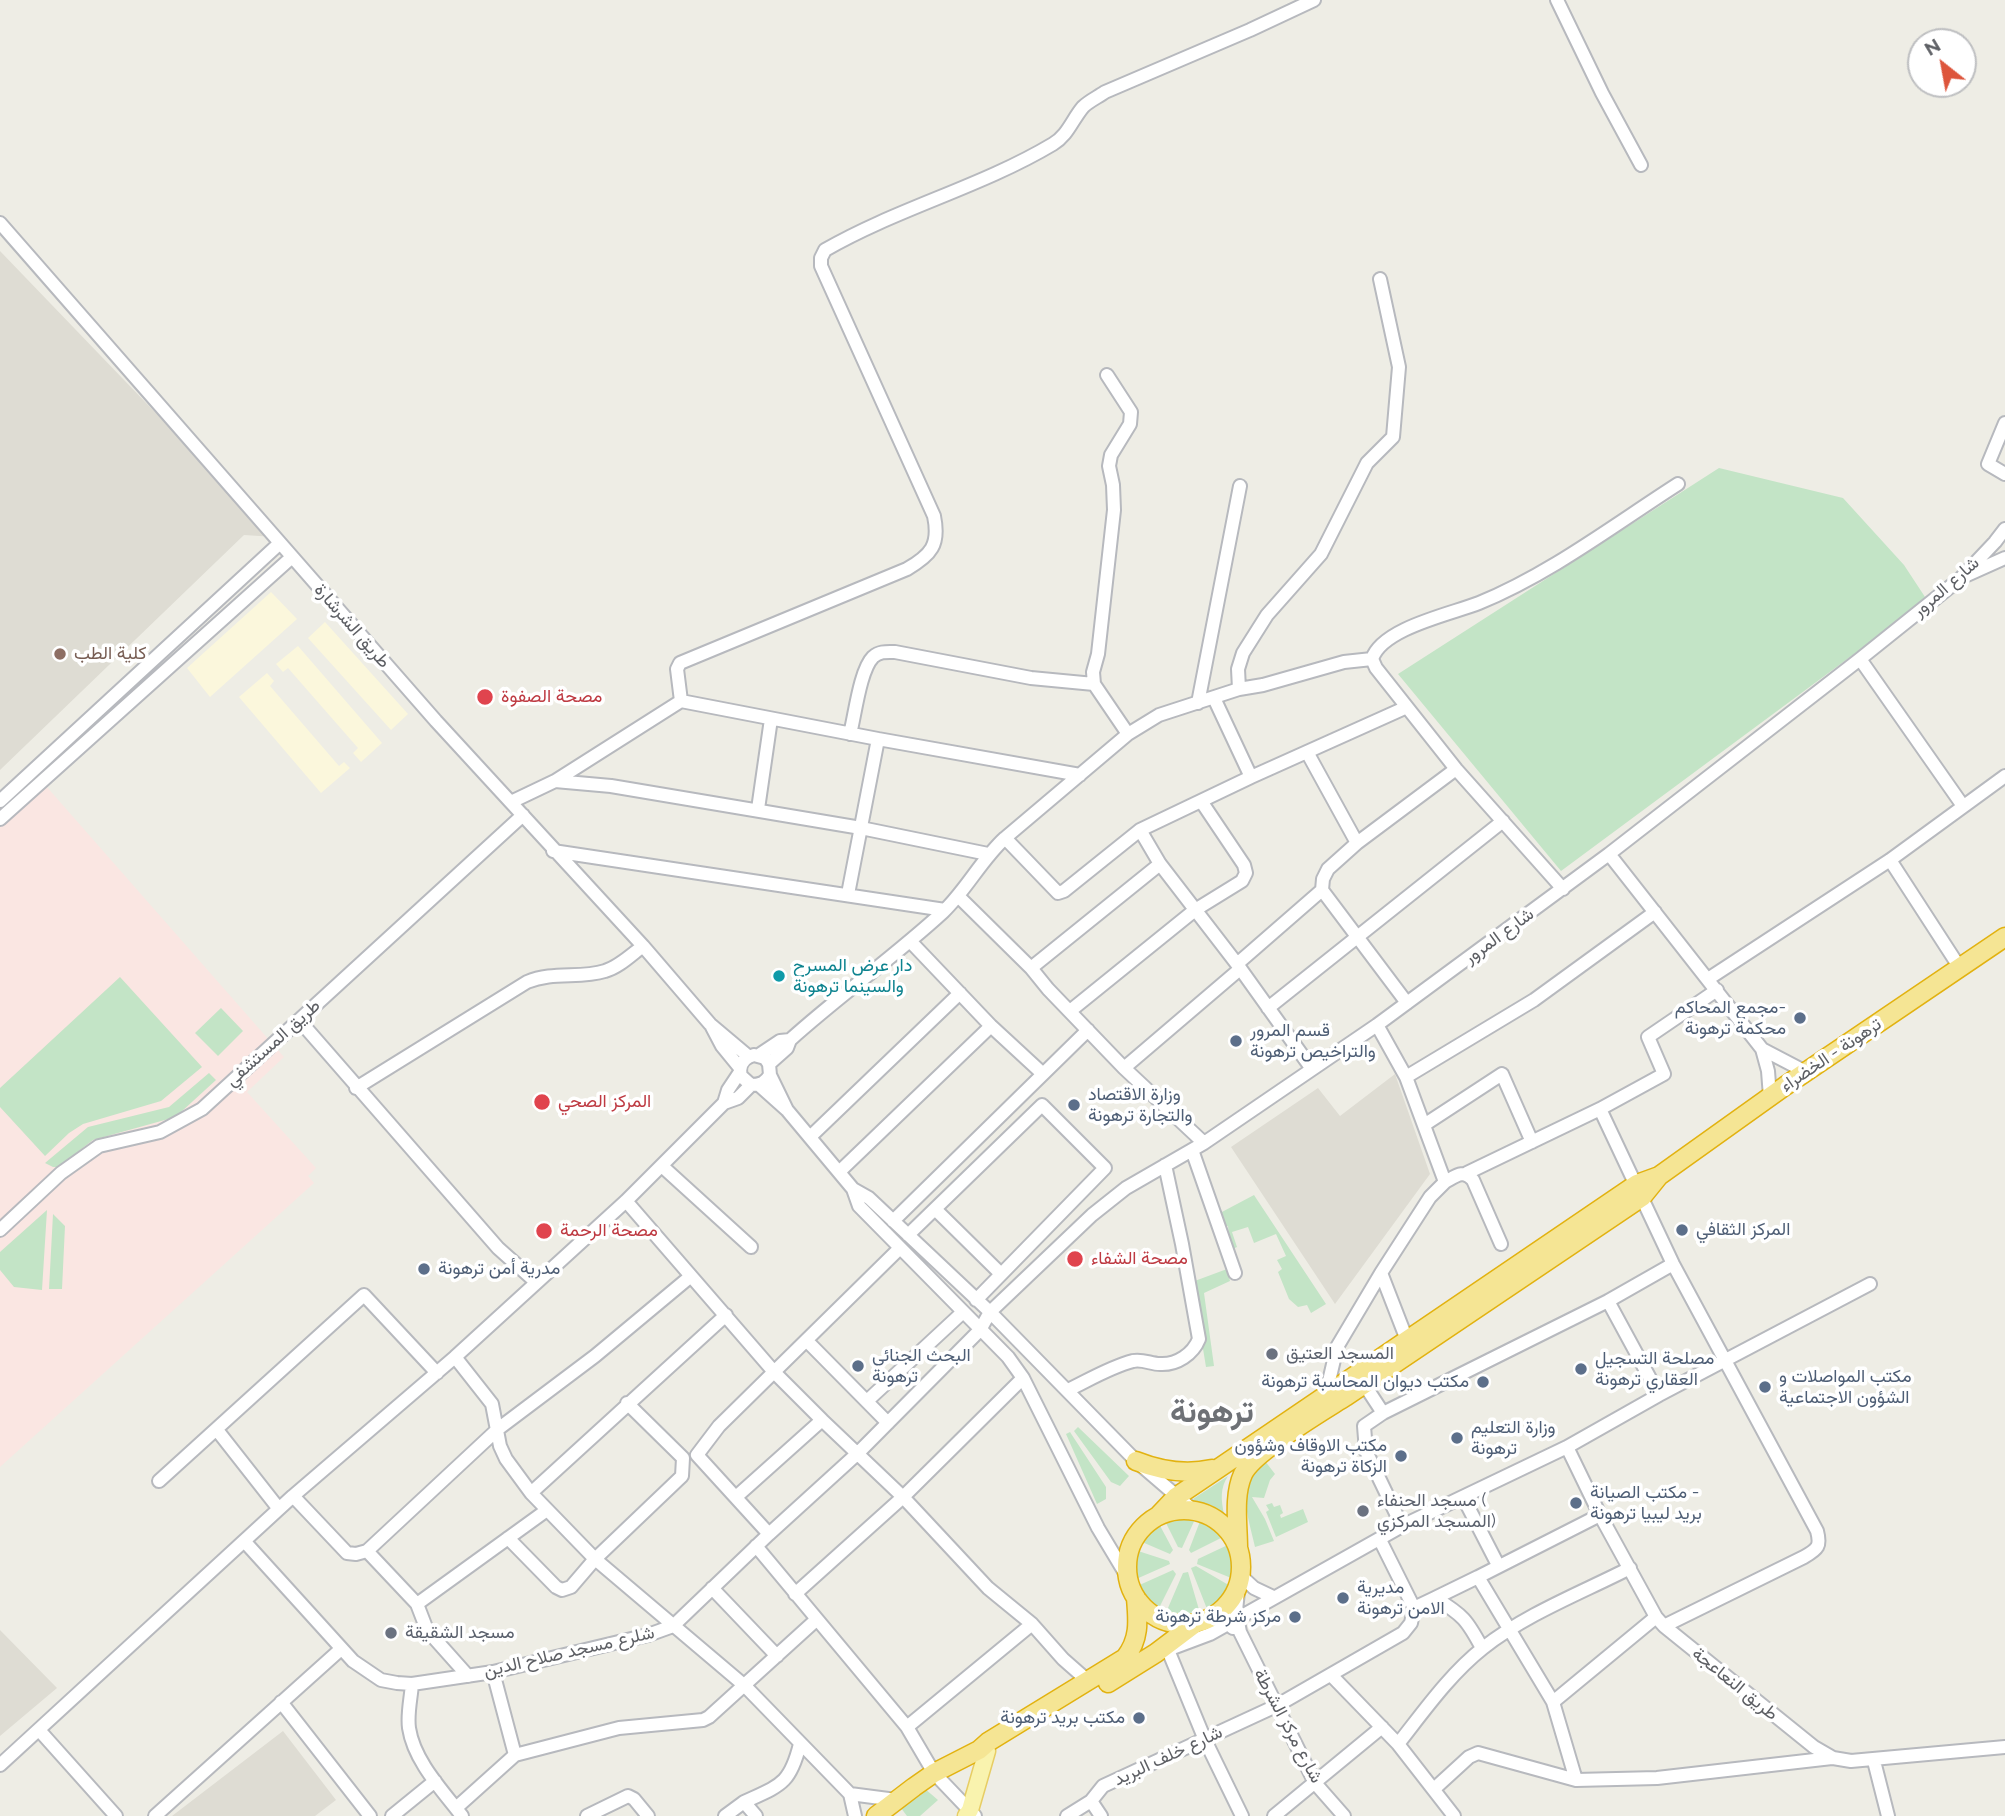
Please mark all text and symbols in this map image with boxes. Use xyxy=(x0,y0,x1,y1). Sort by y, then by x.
north arrow xyxy=(1907,28,1977,98)
text: N xyxy=(1920,34,1944,60)
street label: شارع المرور xyxy=(1908,552,1984,622)
street label: طريق الشرشارة xyxy=(309,579,395,673)
place label: كلية الطب xyxy=(74,643,146,665)
marker: كلية الطب xyxy=(52,646,68,662)
place label: مصحة الصفوة xyxy=(501,686,602,708)
marker: مصحة الصفوة xyxy=(475,687,495,707)
street label: شارع المرور xyxy=(1460,903,1538,969)
place label: دار عرض المسرح والسينما ترهونة xyxy=(793,955,912,998)
marker: دار عرض المسرح والسينما ترهونة xyxy=(771,968,787,984)
street label: طريق المستشفي xyxy=(221,995,325,1091)
place label: مجمع المحاكم- محكمة ترهونة xyxy=(1675,997,1786,1040)
marker: مجمع المحاكم- محكمة ترهونة xyxy=(1792,1010,1808,1026)
street label: ترهونة - الخضراء xyxy=(1776,1013,1886,1097)
place label: قسم المرور والتراخيص ترهونة xyxy=(1250,1020,1376,1062)
marker: قسم المرور والتراخيص ترهونة xyxy=(1228,1033,1244,1049)
place label: وزارة الاقتصاد والتجارة ترهونة xyxy=(1088,1084,1193,1126)
place label: المركز الصحي xyxy=(558,1091,651,1113)
marker: المركز الصحي xyxy=(532,1092,552,1112)
marker: وزارة الاقتصاد والتجارة ترهونة xyxy=(1066,1097,1082,1113)
place label: المركز الثقافي xyxy=(1696,1219,1790,1241)
place label: مصحة الرحمة xyxy=(560,1220,658,1242)
marker: مصحة الرحمة xyxy=(534,1221,554,1241)
marker: المركز الثقافي xyxy=(1674,1222,1690,1238)
place label: مصحة الشفاء xyxy=(1091,1248,1188,1270)
marker: مصحة الشفاء xyxy=(1065,1249,1085,1269)
place label: مدرية أمن ترهونة xyxy=(438,1258,560,1280)
marker: مدرية أمن ترهونة xyxy=(416,1261,432,1277)
place label: المسجد العتيق xyxy=(1286,1343,1394,1365)
place label: البحث الجنائي ترهونة xyxy=(872,1345,971,1388)
marker: المسجد العتيق xyxy=(1264,1346,1280,1362)
place label: مصلحة التسجيل العقاري ترهونة xyxy=(1595,1348,1714,1390)
marker: البحث الجنائي ترهونة xyxy=(850,1358,866,1374)
marker: مصلحة التسجيل العقاري ترهونة xyxy=(1573,1361,1589,1377)
place label: مكتب المواصلات و الشؤون الاجتماعية xyxy=(1779,1366,1912,1408)
place label: مكتب ديوان المحاسبة ترهونة xyxy=(1261,1371,1469,1393)
marker: مكتب ديوان المحاسبة ترهونة xyxy=(1475,1374,1491,1390)
marker: مكتب المواصلات و الشؤون الاجتماعية xyxy=(1757,1379,1773,1395)
district label: ترهونة xyxy=(1170,1393,1254,1431)
place label: وزارة التعليم ترهونة xyxy=(1471,1417,1556,1460)
marker: وزارة التعليم ترهونة xyxy=(1449,1430,1465,1446)
place label: مكتب الاوقاف وشؤون الزكاة ترهونة xyxy=(1235,1435,1387,1478)
marker: مكتب الاوقاف وشؤون الزكاة ترهونة xyxy=(1393,1448,1409,1464)
place label: مكتب الصيانة - بريد ليبيا ترهونة xyxy=(1590,1482,1702,1524)
place label: مسجد الحنفاء ( المسجد المركزي) xyxy=(1377,1490,1496,1532)
marker: مكتب الصيانة - بريد ليبيا ترهونة xyxy=(1568,1495,1584,1511)
marker: مسجد الحنفاء ( المسجد المركزي) xyxy=(1355,1503,1371,1519)
place label: مديرية الامن ترهونة xyxy=(1357,1577,1445,1620)
marker: مديرية الامن ترهونة xyxy=(1335,1590,1351,1606)
place label: مركز شرطة ترهونة xyxy=(1155,1606,1281,1628)
marker: مركز شرطة ترهونة xyxy=(1287,1609,1303,1625)
place label: مسجد الشقيقة xyxy=(405,1622,515,1644)
street label: شلرع مسجد صلاح الدين xyxy=(482,1622,656,1682)
marker: مسجد الشقيقة xyxy=(383,1625,399,1641)
street label: طريق النعاعجة xyxy=(1688,1643,1782,1725)
street label: شارع مركز الشرطة xyxy=(1249,1665,1327,1787)
place label: مكتب بريد ترهونة xyxy=(1000,1707,1125,1729)
marker: مكتب بريد ترهونة xyxy=(1131,1710,1147,1726)
street label: شارع خلف البريد xyxy=(1110,1721,1226,1791)

